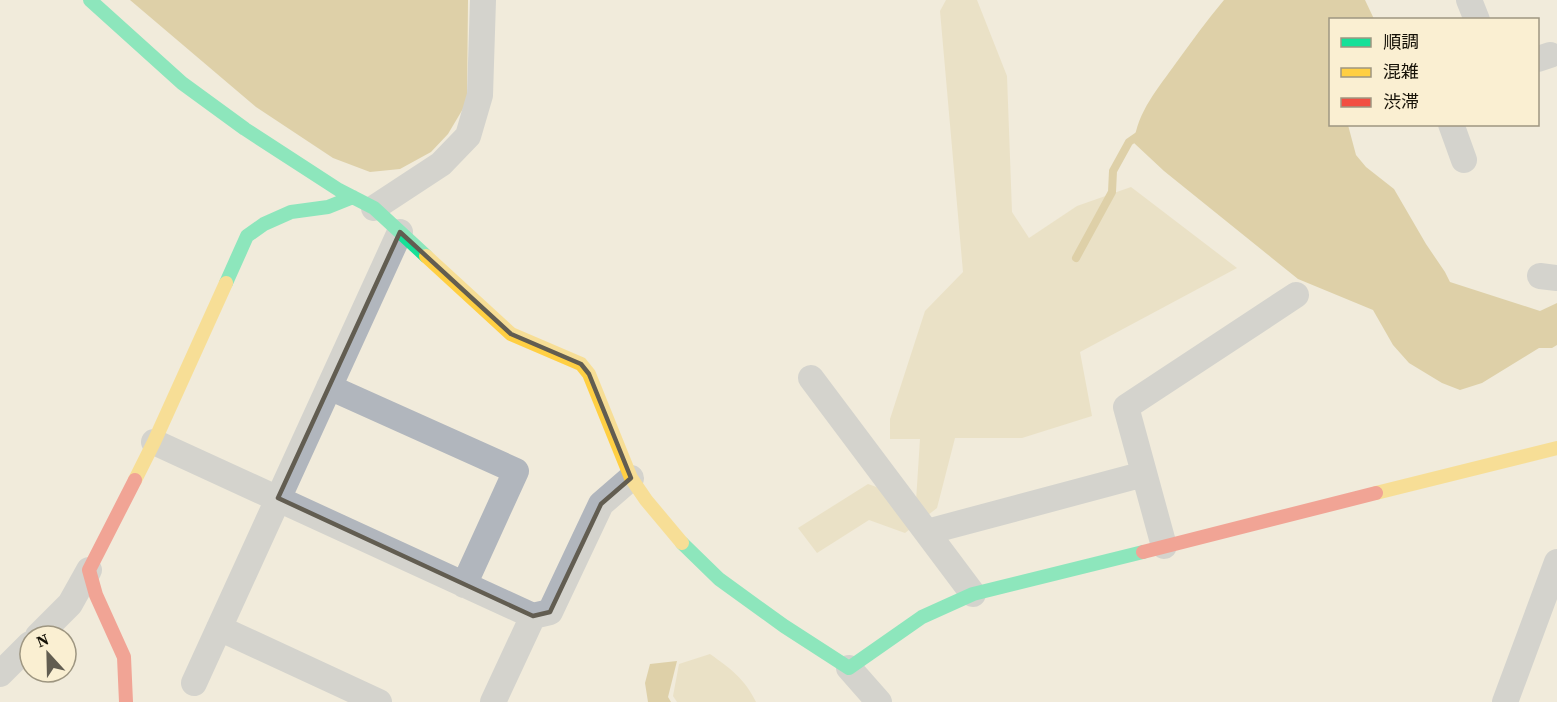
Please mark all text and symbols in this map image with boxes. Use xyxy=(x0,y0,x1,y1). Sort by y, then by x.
legend xyxy=(1329,18,1539,126)
text: 順調 xyxy=(1383,29,1419,54)
text: 混雑 xyxy=(1383,59,1419,84)
text: 渋滞 xyxy=(1383,89,1419,114)
north arrow xyxy=(18,624,78,684)
text: N xyxy=(33,628,52,652)

